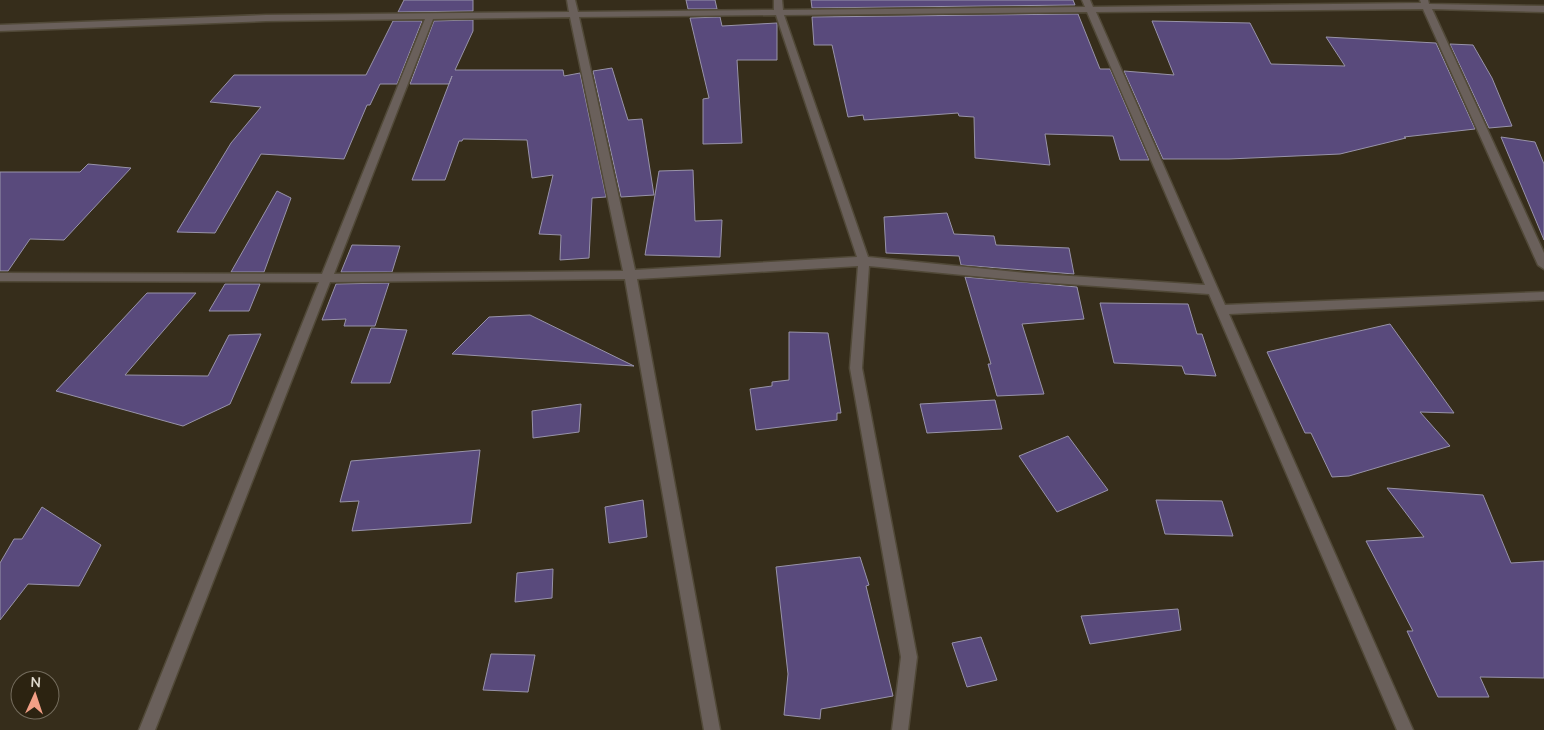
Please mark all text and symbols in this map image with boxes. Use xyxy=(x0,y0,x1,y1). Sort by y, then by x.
north arrow xyxy=(10,670,60,720)
text: N xyxy=(30,673,41,692)

